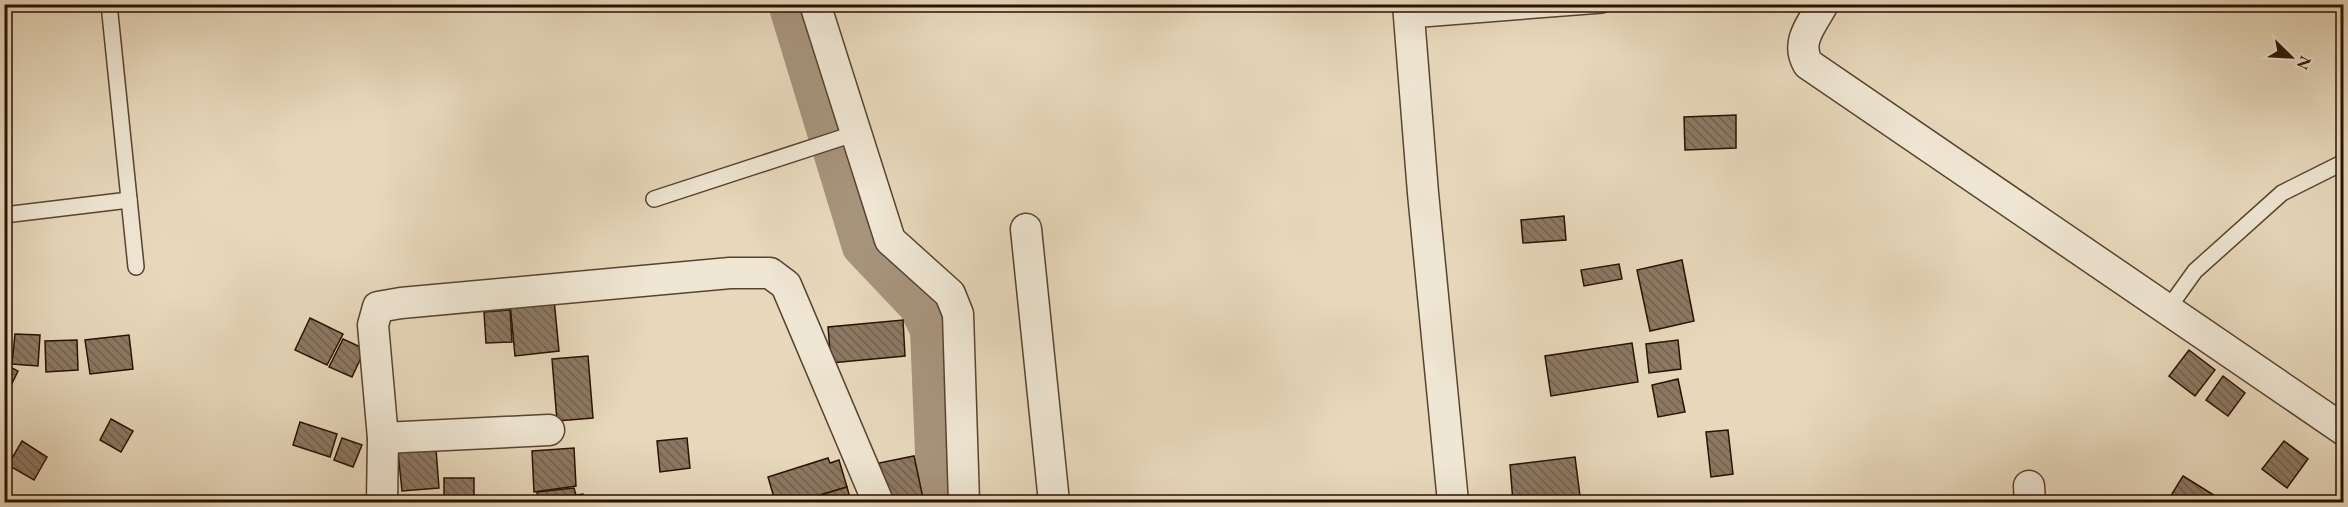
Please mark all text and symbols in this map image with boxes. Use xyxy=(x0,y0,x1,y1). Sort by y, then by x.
north arrow xyxy=(2261,27,2321,87)
text: N xyxy=(2292,53,2316,73)

